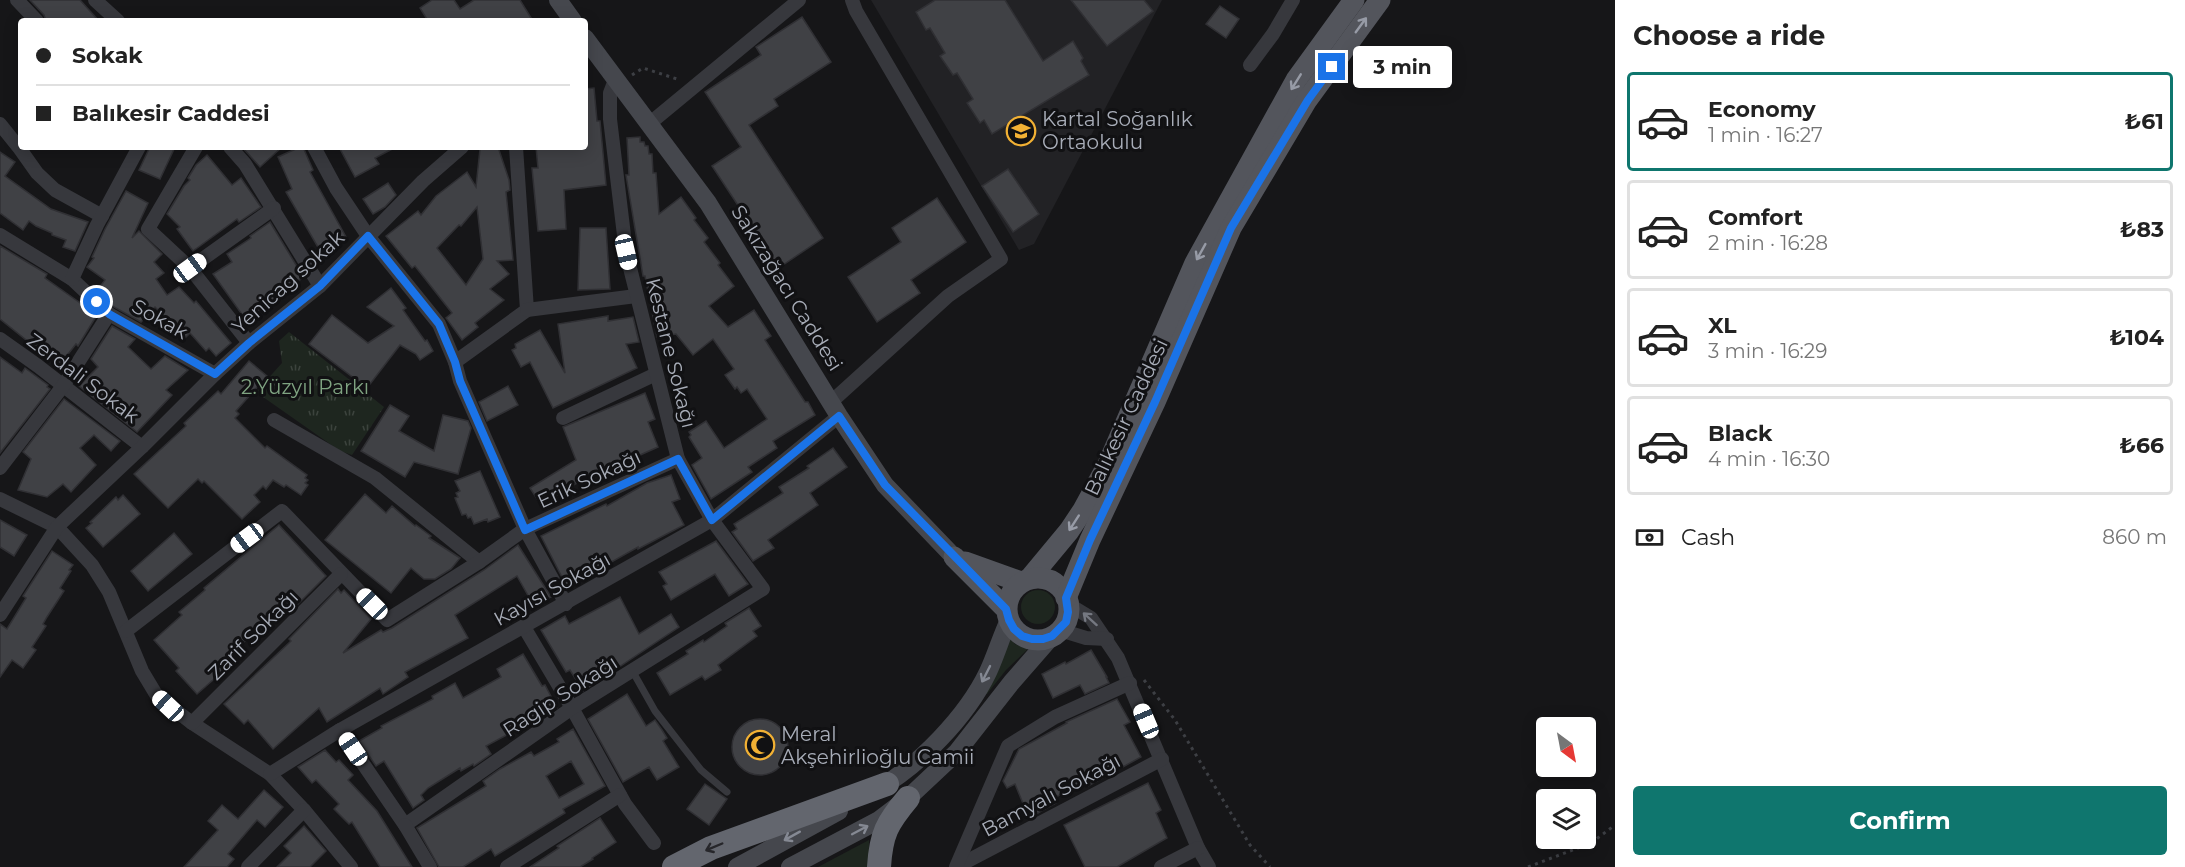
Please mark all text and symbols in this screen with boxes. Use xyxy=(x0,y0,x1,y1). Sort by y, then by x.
one-way arrow xyxy=(1355,17,1368,33)
text: Choose a ride xyxy=(1633,19,1825,52)
text: Sokak xyxy=(72,42,143,69)
callout: 3 min xyxy=(1353,46,1452,88)
route end xyxy=(1318,53,1345,80)
text: 3 min xyxy=(1373,55,1432,79)
one-way arrow xyxy=(1289,73,1301,90)
icon: car xyxy=(1636,95,1690,149)
text: Economy xyxy=(1708,96,1816,123)
text: Balıkesir Caddesi xyxy=(72,100,270,127)
place label: Kartal Soğanlık Ortaokulu xyxy=(1042,107,1193,154)
text: ₺61 xyxy=(2125,108,2164,135)
school or university icon: Kartal Soğanlık Ortaokulu xyxy=(1005,115,1037,147)
text: 1 min · 16:27 xyxy=(1708,123,1823,147)
street label: Sakızağacı Caddesi xyxy=(726,201,848,375)
icon: car xyxy=(1636,203,1690,257)
text: Comfort xyxy=(1708,204,1803,231)
text: ₺83 xyxy=(2120,216,2164,243)
street label: Yenicag sokak xyxy=(227,225,349,339)
text: 2 min · 16:28 xyxy=(1708,231,1828,255)
car xyxy=(613,232,639,272)
one-way arrow xyxy=(1195,243,1207,260)
car xyxy=(170,250,210,286)
street label: Kestane Sokağı xyxy=(641,276,701,430)
route start xyxy=(83,288,110,315)
street label: Sokak xyxy=(128,294,192,344)
icon: car xyxy=(1636,311,1690,365)
text: XL xyxy=(1708,312,1737,339)
text: ₺104 xyxy=(2110,324,2164,351)
street label: Zerdali Sokak xyxy=(22,328,144,428)
street label: Balıkesir Caddesi xyxy=(1079,335,1173,499)
text: 3 min · 16:29 xyxy=(1708,339,1827,363)
park label: 2.Yüzyıl Parkı xyxy=(241,375,369,399)
icon: car xyxy=(1636,419,1690,473)
text: Black xyxy=(1708,420,1772,447)
text: ₺66 xyxy=(2119,432,2164,459)
street label: Erik Sokağı xyxy=(533,445,645,513)
text: 4 min · 16:30 xyxy=(1708,447,1830,471)
one-way arrow xyxy=(1068,515,1080,531)
car xyxy=(227,520,267,556)
icon: cash xyxy=(1633,521,1666,554)
text: Cash xyxy=(1681,524,1735,551)
text: 860 m xyxy=(2102,525,2167,549)
street label: Kayısı Sokağı xyxy=(490,547,614,631)
street label: Zarif Sokağı xyxy=(203,585,303,685)
car xyxy=(353,585,391,623)
one-way arrow xyxy=(1082,612,1097,626)
street label: Ragip Sokağı xyxy=(498,650,622,742)
one-way arrow xyxy=(980,664,991,682)
car xyxy=(149,687,187,725)
car xyxy=(1131,701,1161,741)
north arrow xyxy=(1536,717,1596,777)
map controls xyxy=(1536,717,1596,849)
place label: Meral Akşehirlioğlu Camii xyxy=(781,722,974,769)
car xyxy=(335,729,371,769)
mosque icon: Meral Akşehirlioğlu Camii xyxy=(744,729,776,761)
street label: Bamyalı Sokağı xyxy=(978,748,1124,842)
button: Confirm xyxy=(1633,786,2167,855)
button: layers xyxy=(1536,789,1596,849)
one-way arrow xyxy=(851,824,868,836)
one-way arrow xyxy=(784,830,801,842)
one-way arrow xyxy=(705,842,724,853)

